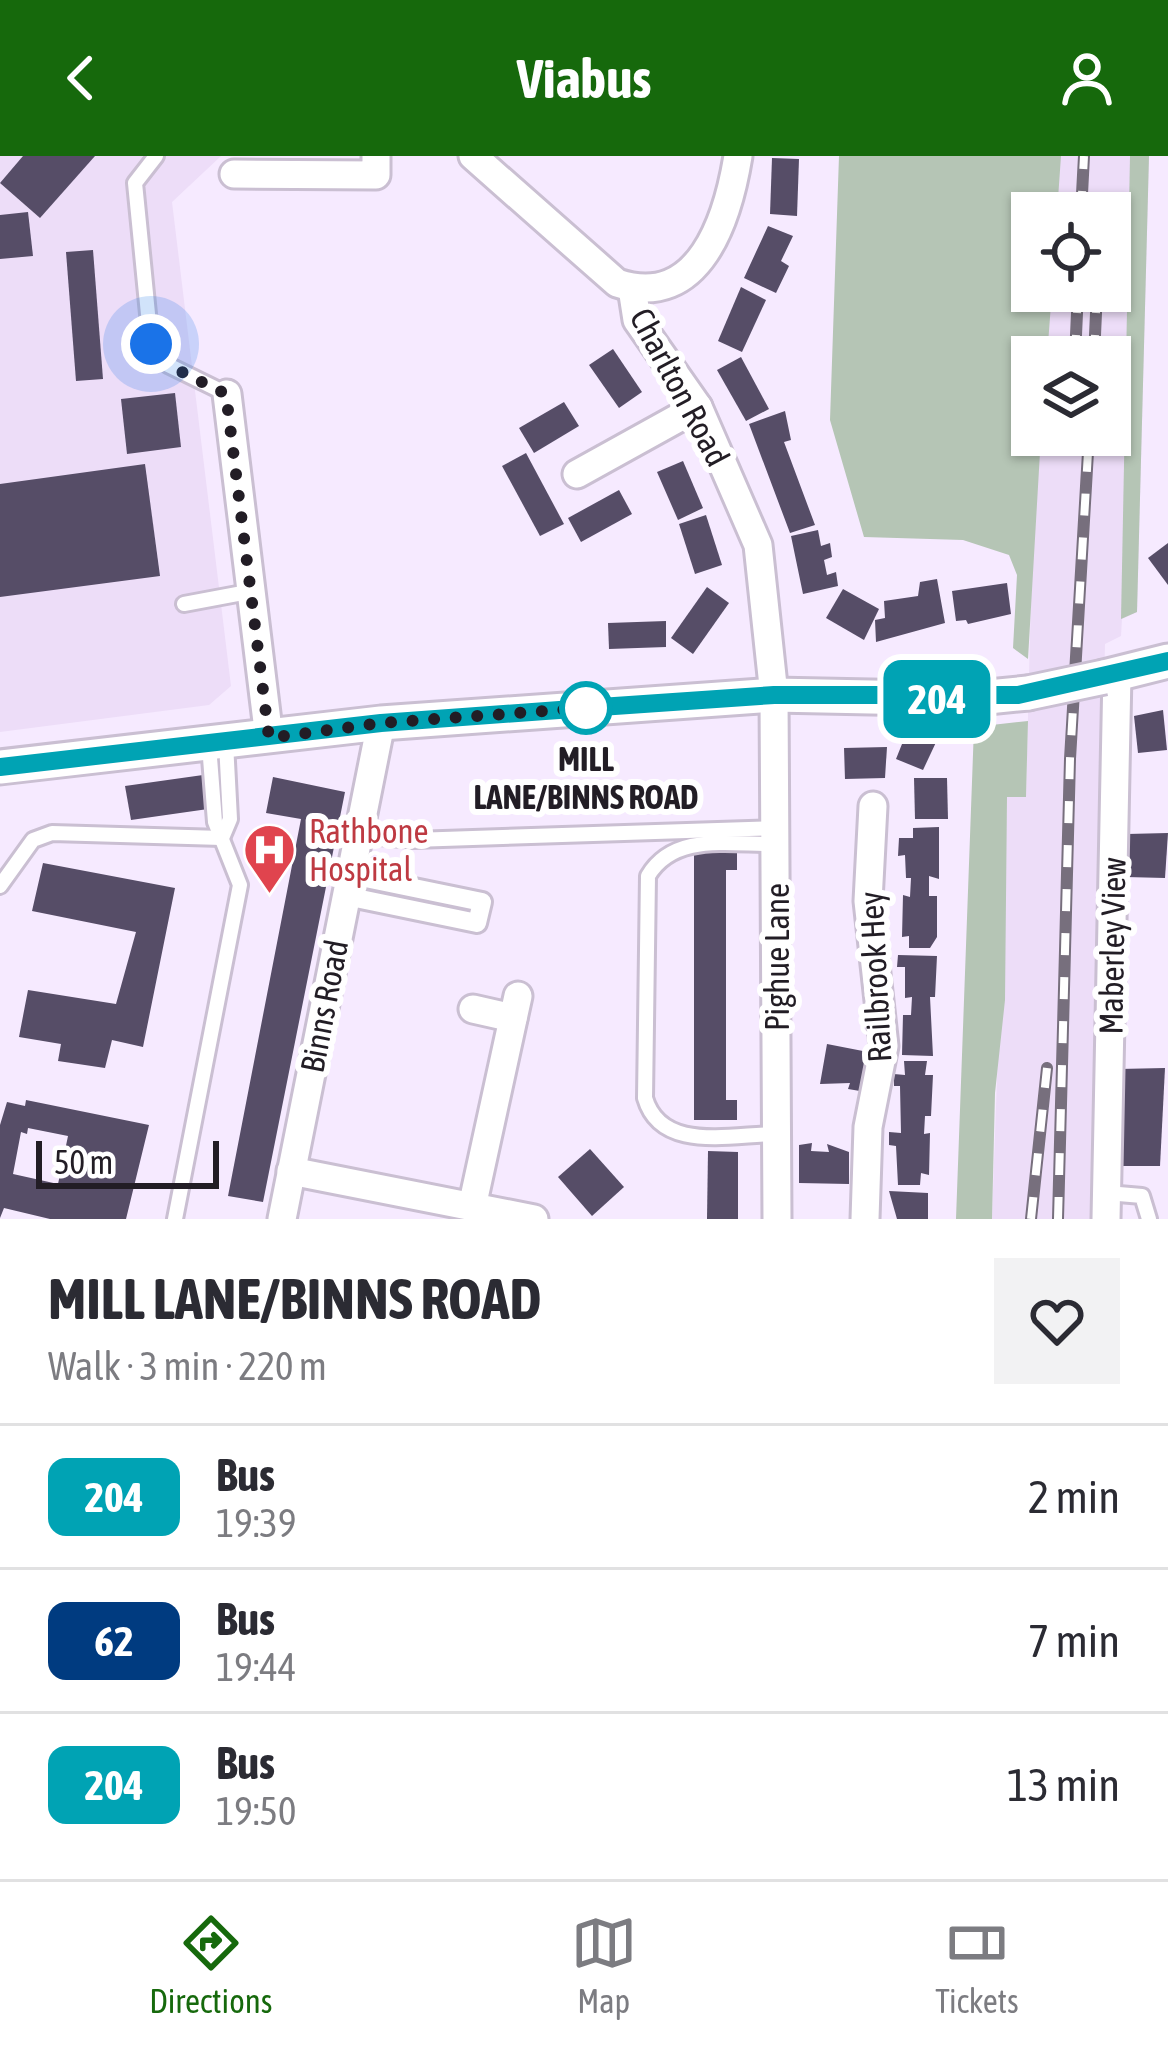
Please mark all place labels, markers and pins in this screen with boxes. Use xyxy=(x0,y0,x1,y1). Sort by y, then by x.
marker: MILL LANE/BINNS ROAD xyxy=(561,683,611,733)
place label: MILL LANE/BINNS ROAD xyxy=(473,740,699,816)
place label: Rathbone Hospital xyxy=(309,812,429,888)
hospital icon: Rathbone Hospital xyxy=(242,822,298,896)

